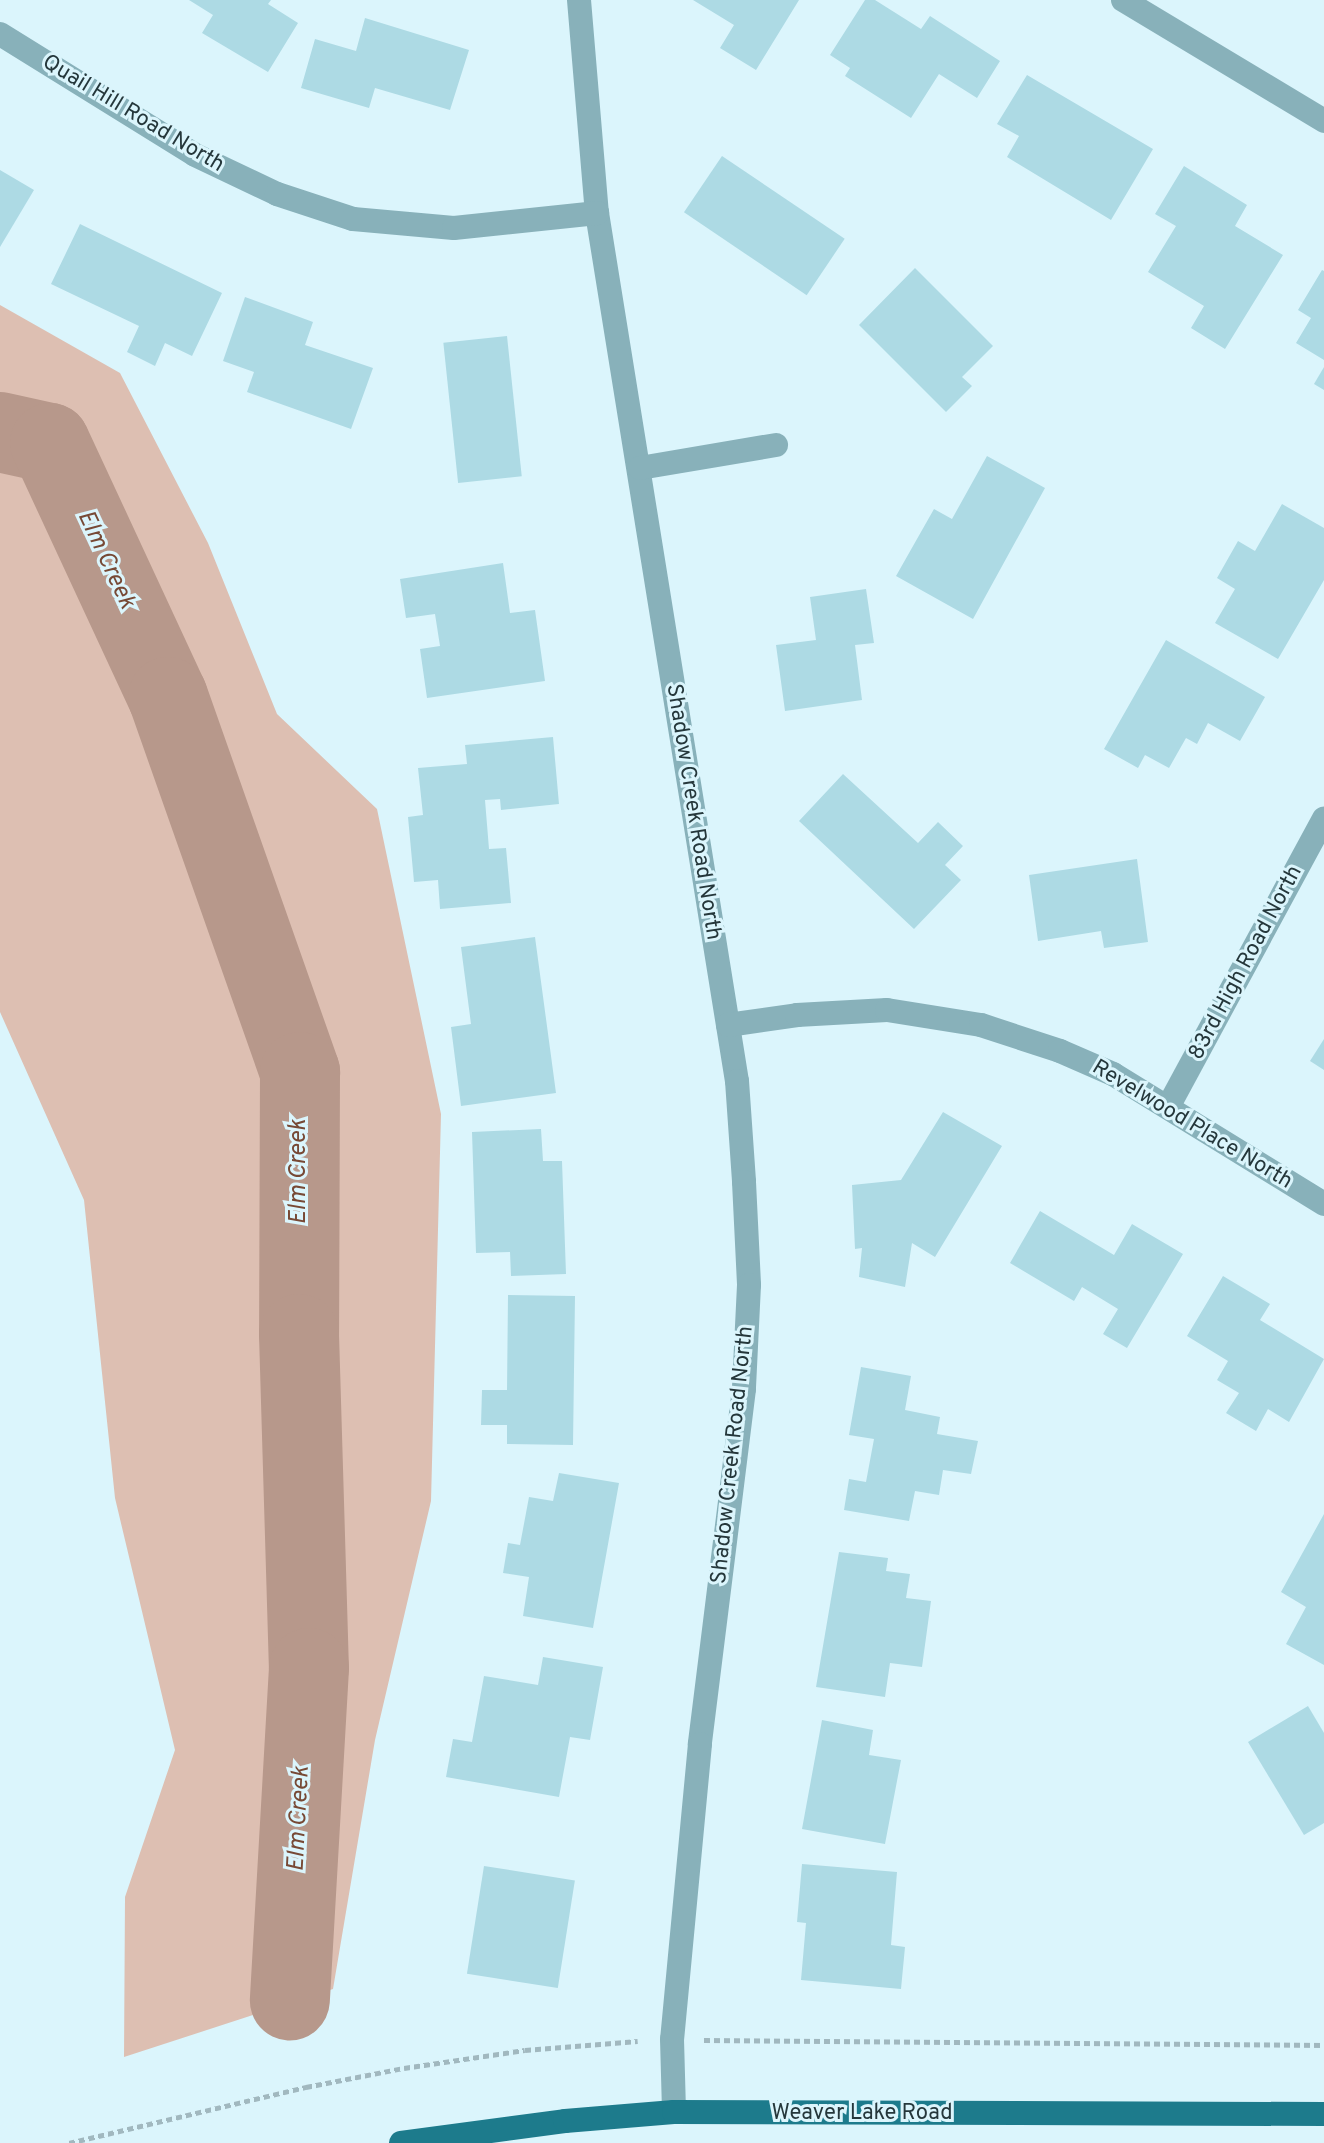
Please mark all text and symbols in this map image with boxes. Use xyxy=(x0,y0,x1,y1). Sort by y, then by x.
street label: Quail Hill Road North xyxy=(37,49,229,179)
water label: Elm Creek xyxy=(70,506,140,614)
street label: Shadow Creek Road North xyxy=(660,682,726,942)
street label: 83rd High Road North xyxy=(1184,861,1308,1065)
street label: Revelwood Place North xyxy=(1087,1055,1297,1195)
water label: Elm Creek xyxy=(286,1119,314,1225)
street label: Shadow Creek Road North xyxy=(706,1325,760,1585)
water label: Elm Creek xyxy=(283,1766,317,1872)
street label: Weaver Lake Road xyxy=(771,2101,953,2127)

